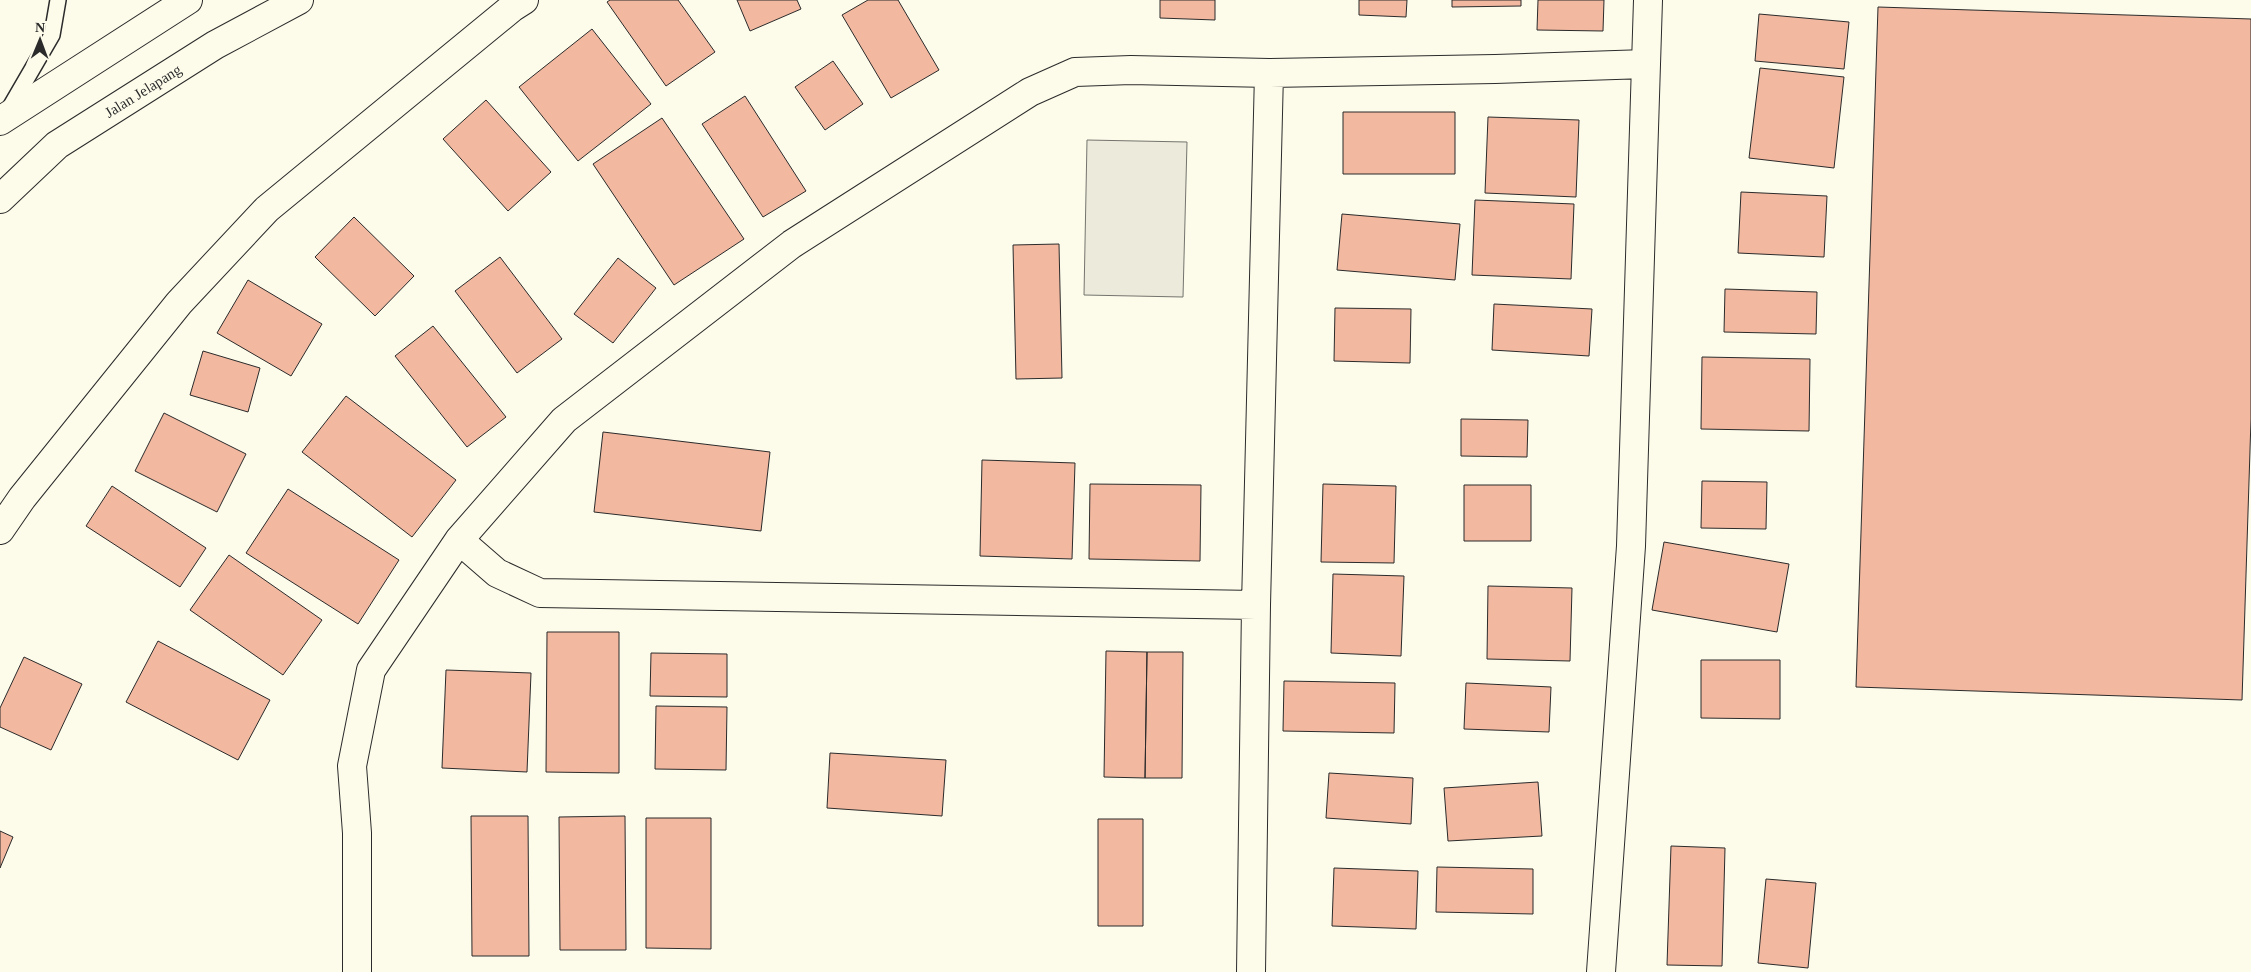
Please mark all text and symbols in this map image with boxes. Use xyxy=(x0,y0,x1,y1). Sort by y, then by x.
north arrow xyxy=(15,15,65,65)
text: N xyxy=(35,20,45,35)
street label: Jalan Jelapang xyxy=(102,61,185,121)

